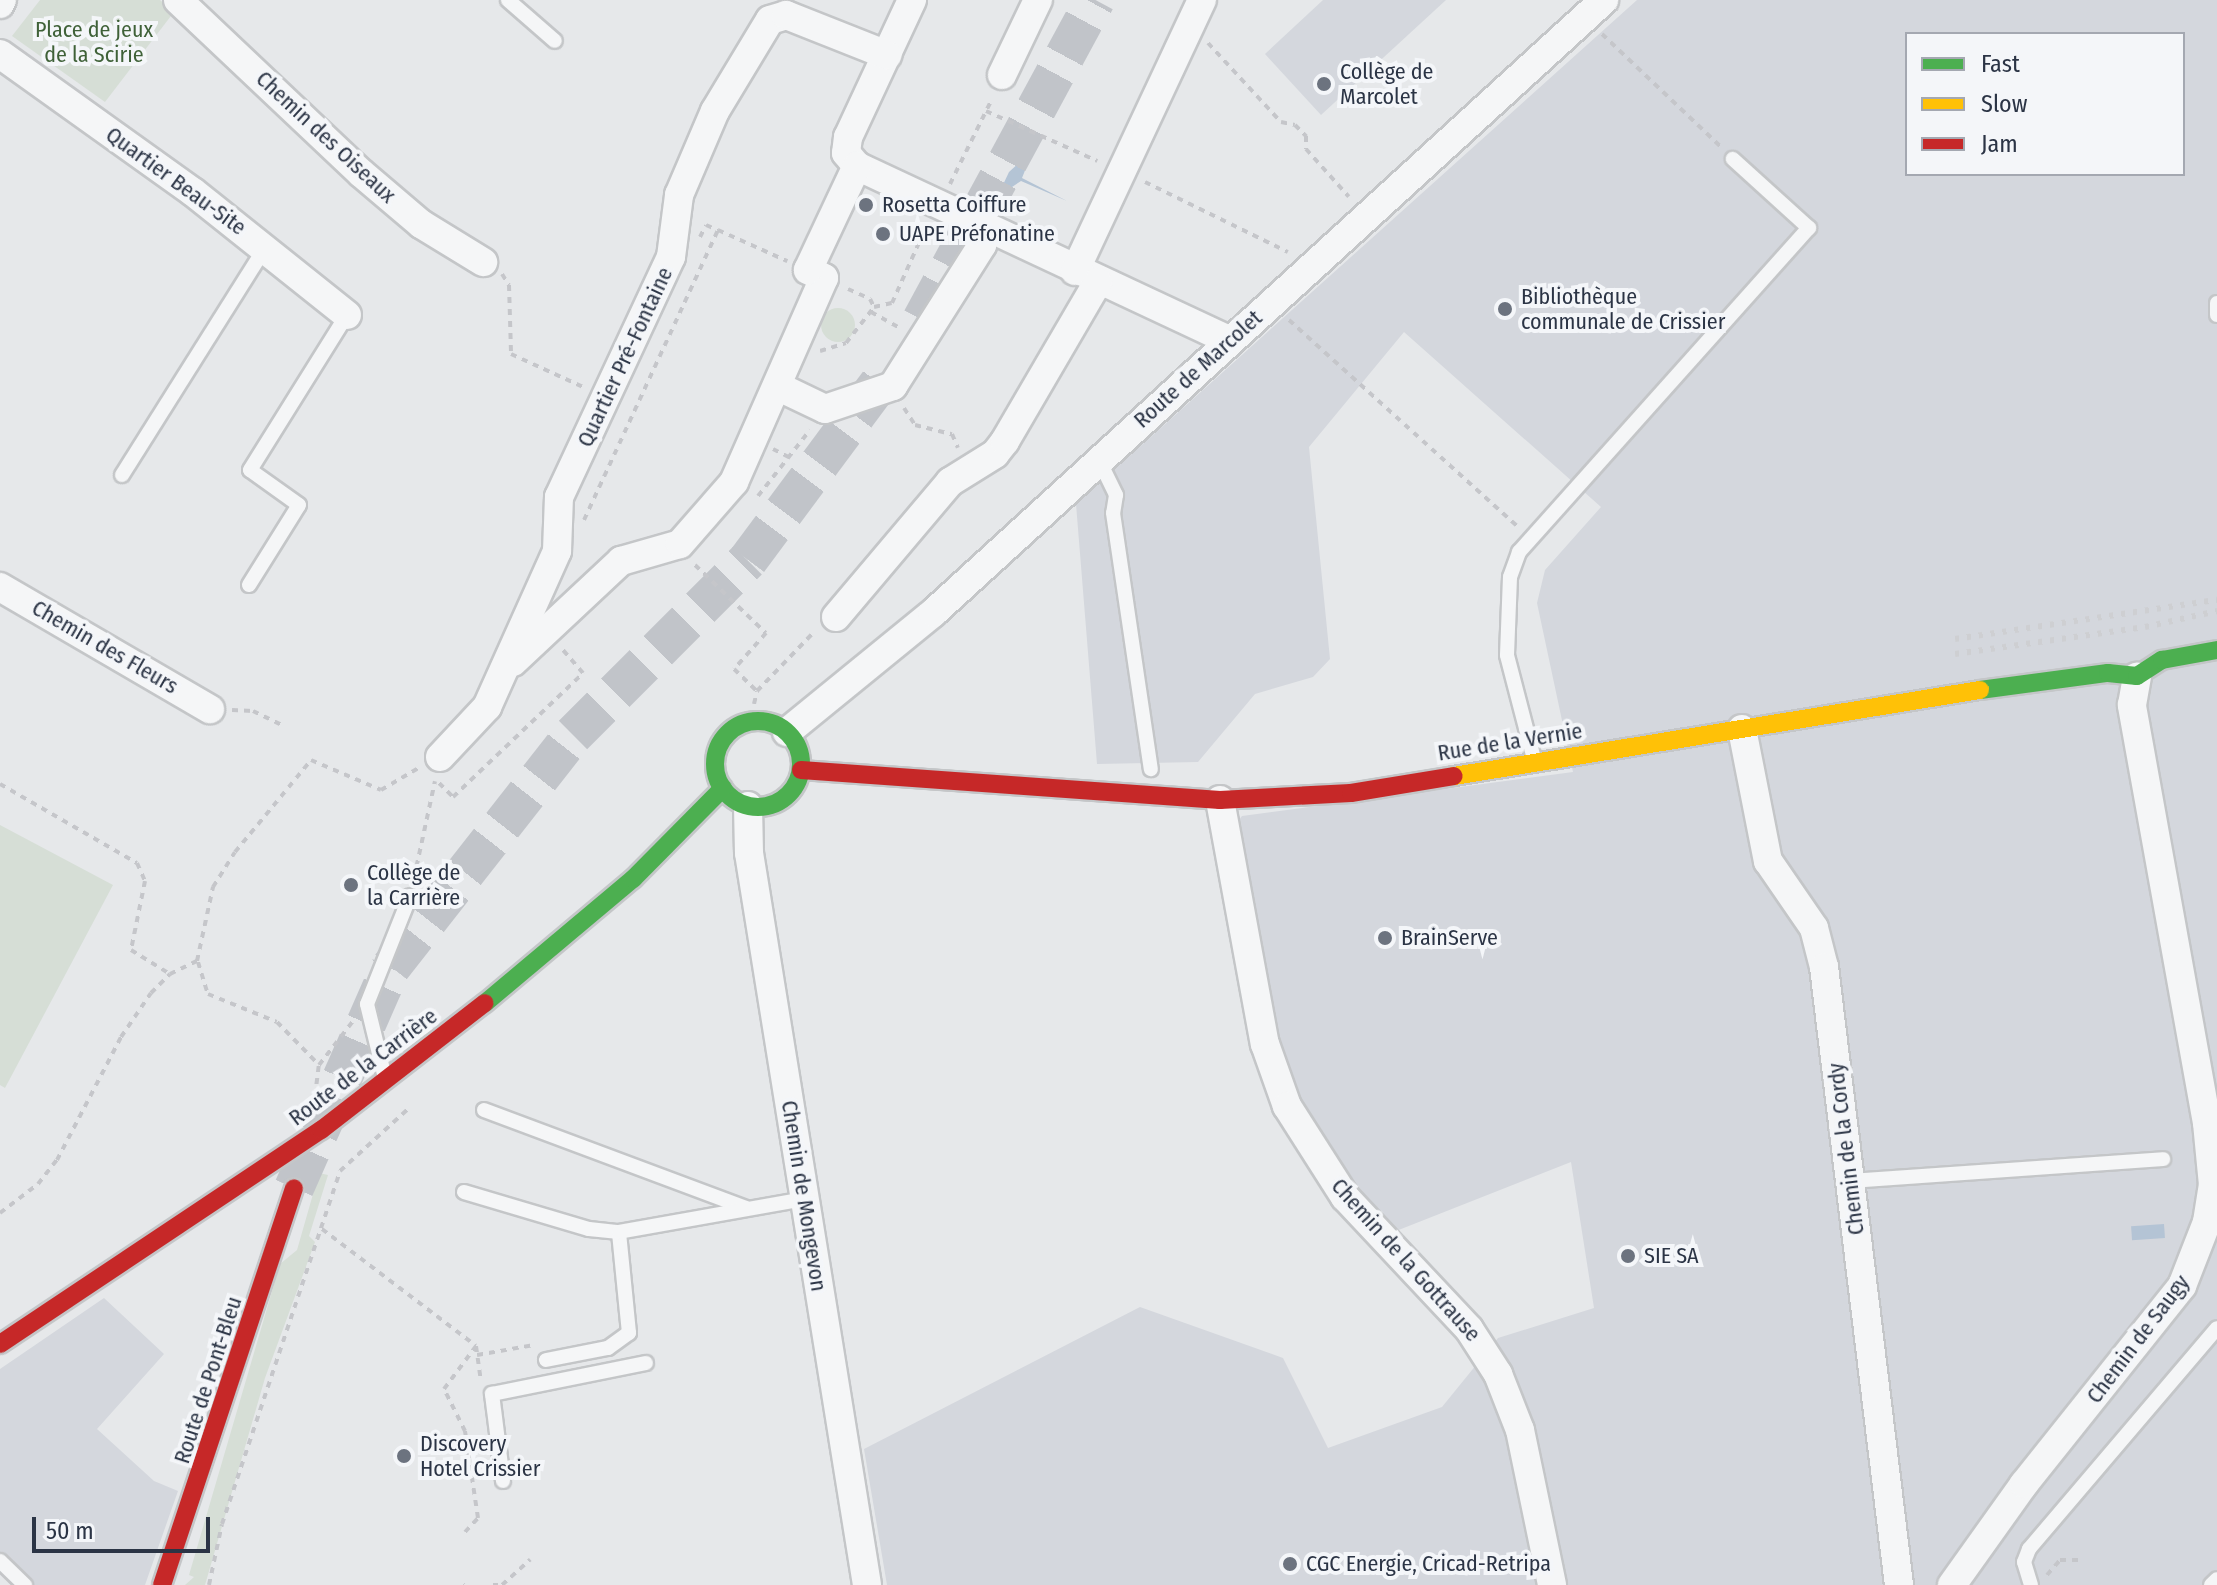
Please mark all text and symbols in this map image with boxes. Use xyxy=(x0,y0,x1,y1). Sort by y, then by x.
park label: Place de jeux de la Scirie xyxy=(35,16,153,68)
legend xyxy=(1905,32,2185,176)
text: Fast xyxy=(1981,50,2020,78)
place label: Collège de Marcolet xyxy=(1340,58,1433,110)
street label: Chemin des Oiseaux xyxy=(251,66,401,208)
marker: Collège de Marcolet xyxy=(1315,75,1333,93)
text: Slow xyxy=(1981,90,2027,118)
street label: Quartier Beau-Site xyxy=(101,121,251,241)
text: Jam xyxy=(1981,130,2018,158)
place label: Rosetta Coiffure xyxy=(882,192,1026,218)
marker: Rosetta Coiffure xyxy=(857,196,875,214)
place label: UAPE Préfonatine xyxy=(899,221,1055,247)
marker: UAPE Préfonatine xyxy=(874,225,892,243)
street label: Quartier Pré-Fontaine xyxy=(572,263,678,451)
place label: Bibliothèque communale de Crissier xyxy=(1521,283,1725,334)
marker: Bibliothèque communale de Crissier xyxy=(1496,300,1514,318)
street label: Route de Marcolet xyxy=(1128,305,1268,433)
street label: Chemin des Fleurs xyxy=(27,595,183,699)
street label: Rue de la Vernie xyxy=(1436,718,1584,766)
place label: Collège de la Carrière xyxy=(367,859,460,910)
marker: Collège de la Carrière xyxy=(342,876,360,894)
place label: BrainServe xyxy=(1401,925,1498,951)
marker: BrainServe xyxy=(1376,929,1394,947)
street label: Route de la Carrière xyxy=(284,1003,442,1131)
street label: Chemin de la Cordy xyxy=(1822,1061,1870,1237)
street label: Chemin de Mongevon xyxy=(776,1099,832,1293)
street label: Chemin de la Gottrause xyxy=(1326,1173,1486,1347)
place label: SIE SA xyxy=(1644,1243,1699,1269)
marker: SIE SA xyxy=(1619,1247,1637,1265)
street label: Chemin de Saugy xyxy=(2081,1270,2195,1408)
street label: Route de Pont-Bleu xyxy=(169,1293,247,1467)
place label: Discovery Hotel Crissier xyxy=(420,1430,540,1482)
marker: Discovery Hotel Crissier xyxy=(395,1447,413,1465)
scale bar xyxy=(36,1501,214,1551)
text: 50 m xyxy=(46,1517,94,1545)
place label: CGC Energie, Cricad-Retripa xyxy=(1306,1551,1551,1577)
marker: CGC Energie, Cricad-Retripa xyxy=(1281,1555,1299,1573)

